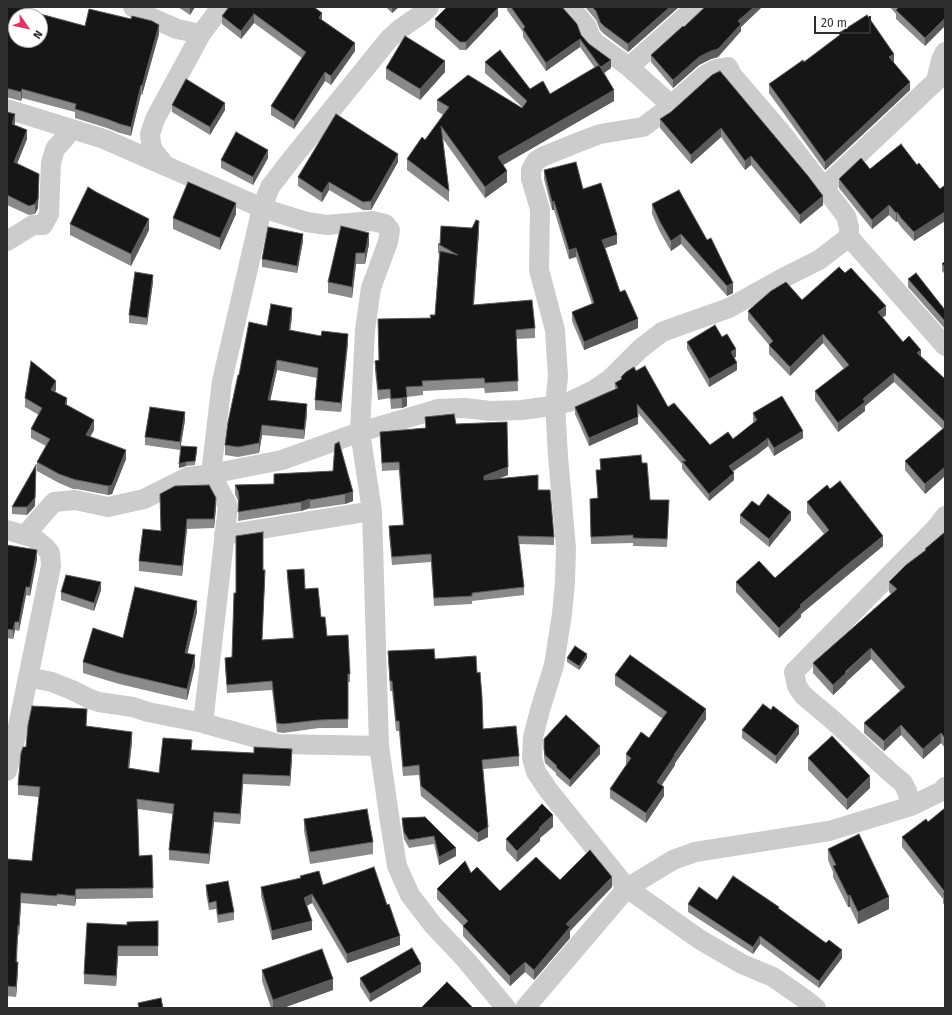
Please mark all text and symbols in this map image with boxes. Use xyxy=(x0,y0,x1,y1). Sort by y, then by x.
north arrow xyxy=(8,8,48,48)
scale bar xyxy=(816,8,873,34)
text: 20 m xyxy=(821,16,847,30)
text: N xyxy=(30,28,45,41)

